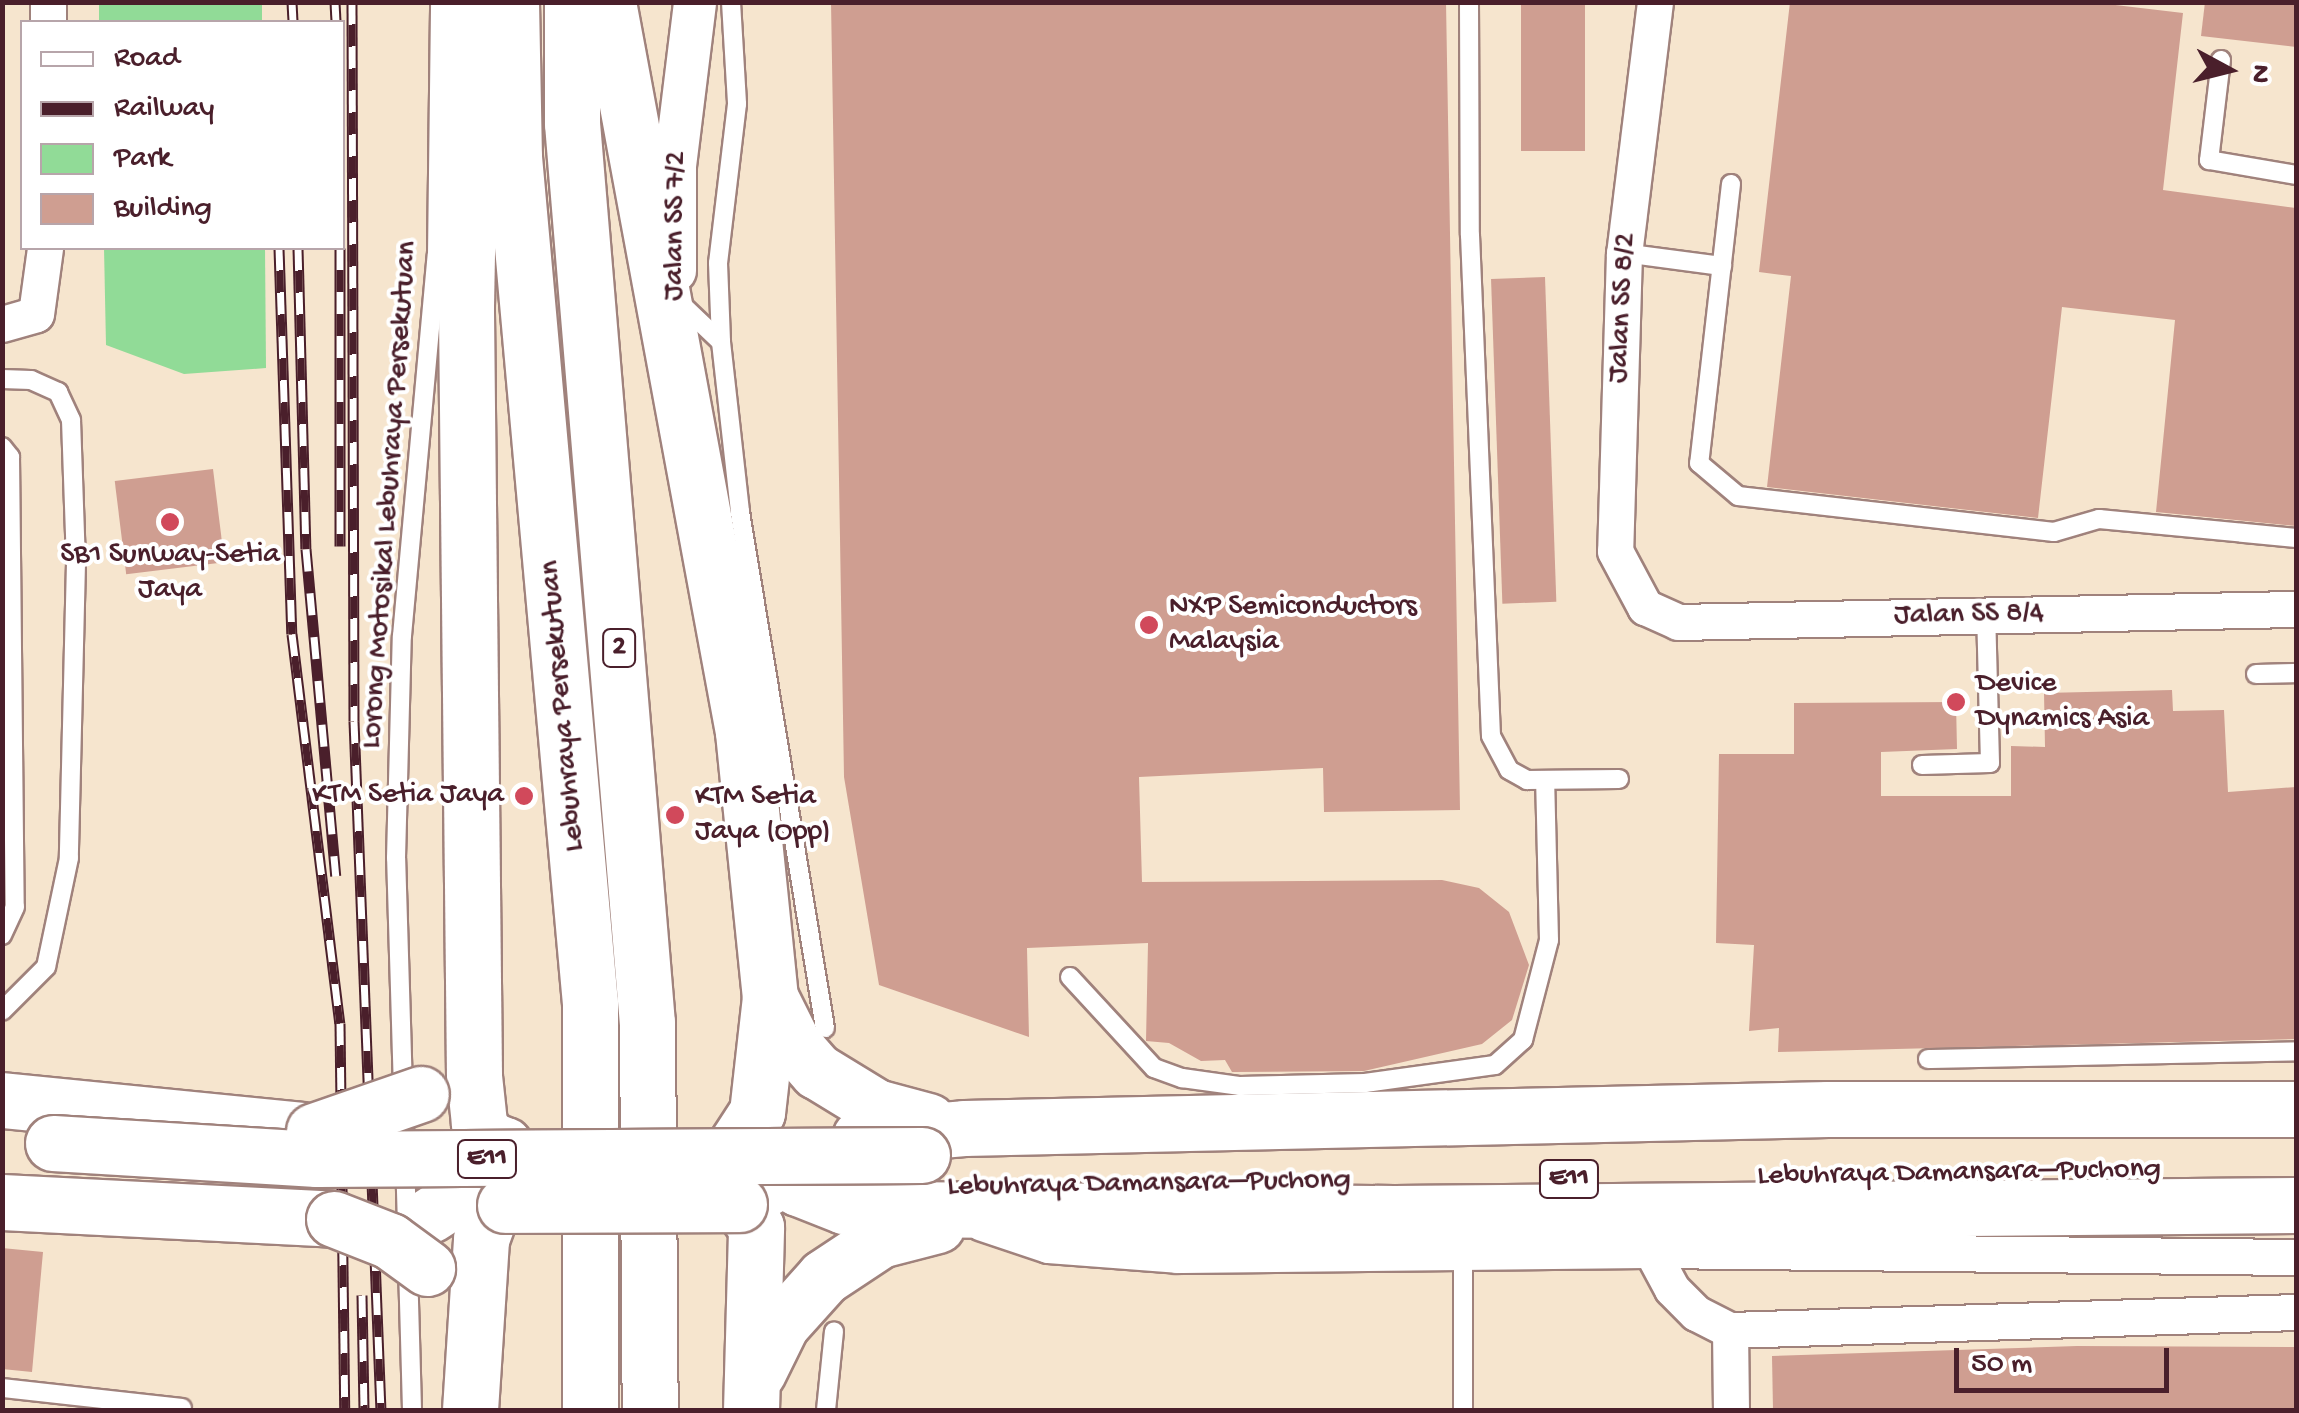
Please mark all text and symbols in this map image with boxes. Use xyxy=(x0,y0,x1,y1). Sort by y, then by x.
legend xyxy=(20,20,345,250)
north arrow xyxy=(2179,20,2279,120)
text: Road xyxy=(114,42,180,77)
text: N xyxy=(2242,63,2277,85)
text: Railway xyxy=(114,92,214,127)
text: Park xyxy=(114,142,171,177)
street label: Jalan SS 7/2 xyxy=(658,151,696,301)
text: Building xyxy=(114,192,212,227)
street label: Jalan SS 8/2 xyxy=(1602,232,1646,384)
street label: Lorong Motosikal Lebuhraya Persekutuan xyxy=(355,240,427,750)
marker: SB1 Sunway-Setia Jaya xyxy=(159,511,181,533)
place label: SB1 Sunway-Setia Jaya xyxy=(60,538,280,608)
street label: Lebuhraya Persekutuan xyxy=(533,559,595,853)
place label: NXP Semiconductors Malaysia xyxy=(1169,590,1417,660)
street label: Jalan SS 8/4 xyxy=(1894,597,2044,635)
marker: NXP Semiconductors Malaysia xyxy=(1138,614,1160,636)
road number: 2 xyxy=(602,625,636,671)
place label: Device Dynamics Asia xyxy=(1976,667,2149,738)
marker: Device Dynamics Asia xyxy=(1945,691,1967,713)
place label: KTM Setia Jaya xyxy=(312,778,504,814)
place label: KTM Setia Jaya (Opp) xyxy=(695,780,831,850)
marker: KTM Setia Jaya xyxy=(513,785,535,807)
marker: KTM Setia Jaya (Opp) xyxy=(664,804,686,826)
road number: E11 xyxy=(454,1136,520,1182)
street label: Lebuhraya Damansara–Puchong xyxy=(1757,1152,2161,1196)
road number: E11 xyxy=(1536,1156,1602,1202)
street label: Lebuhraya Damansara–Puchong xyxy=(947,1163,1351,1207)
scale bar xyxy=(1959,1328,2174,1390)
text: 50 m xyxy=(1971,1348,2032,1383)

